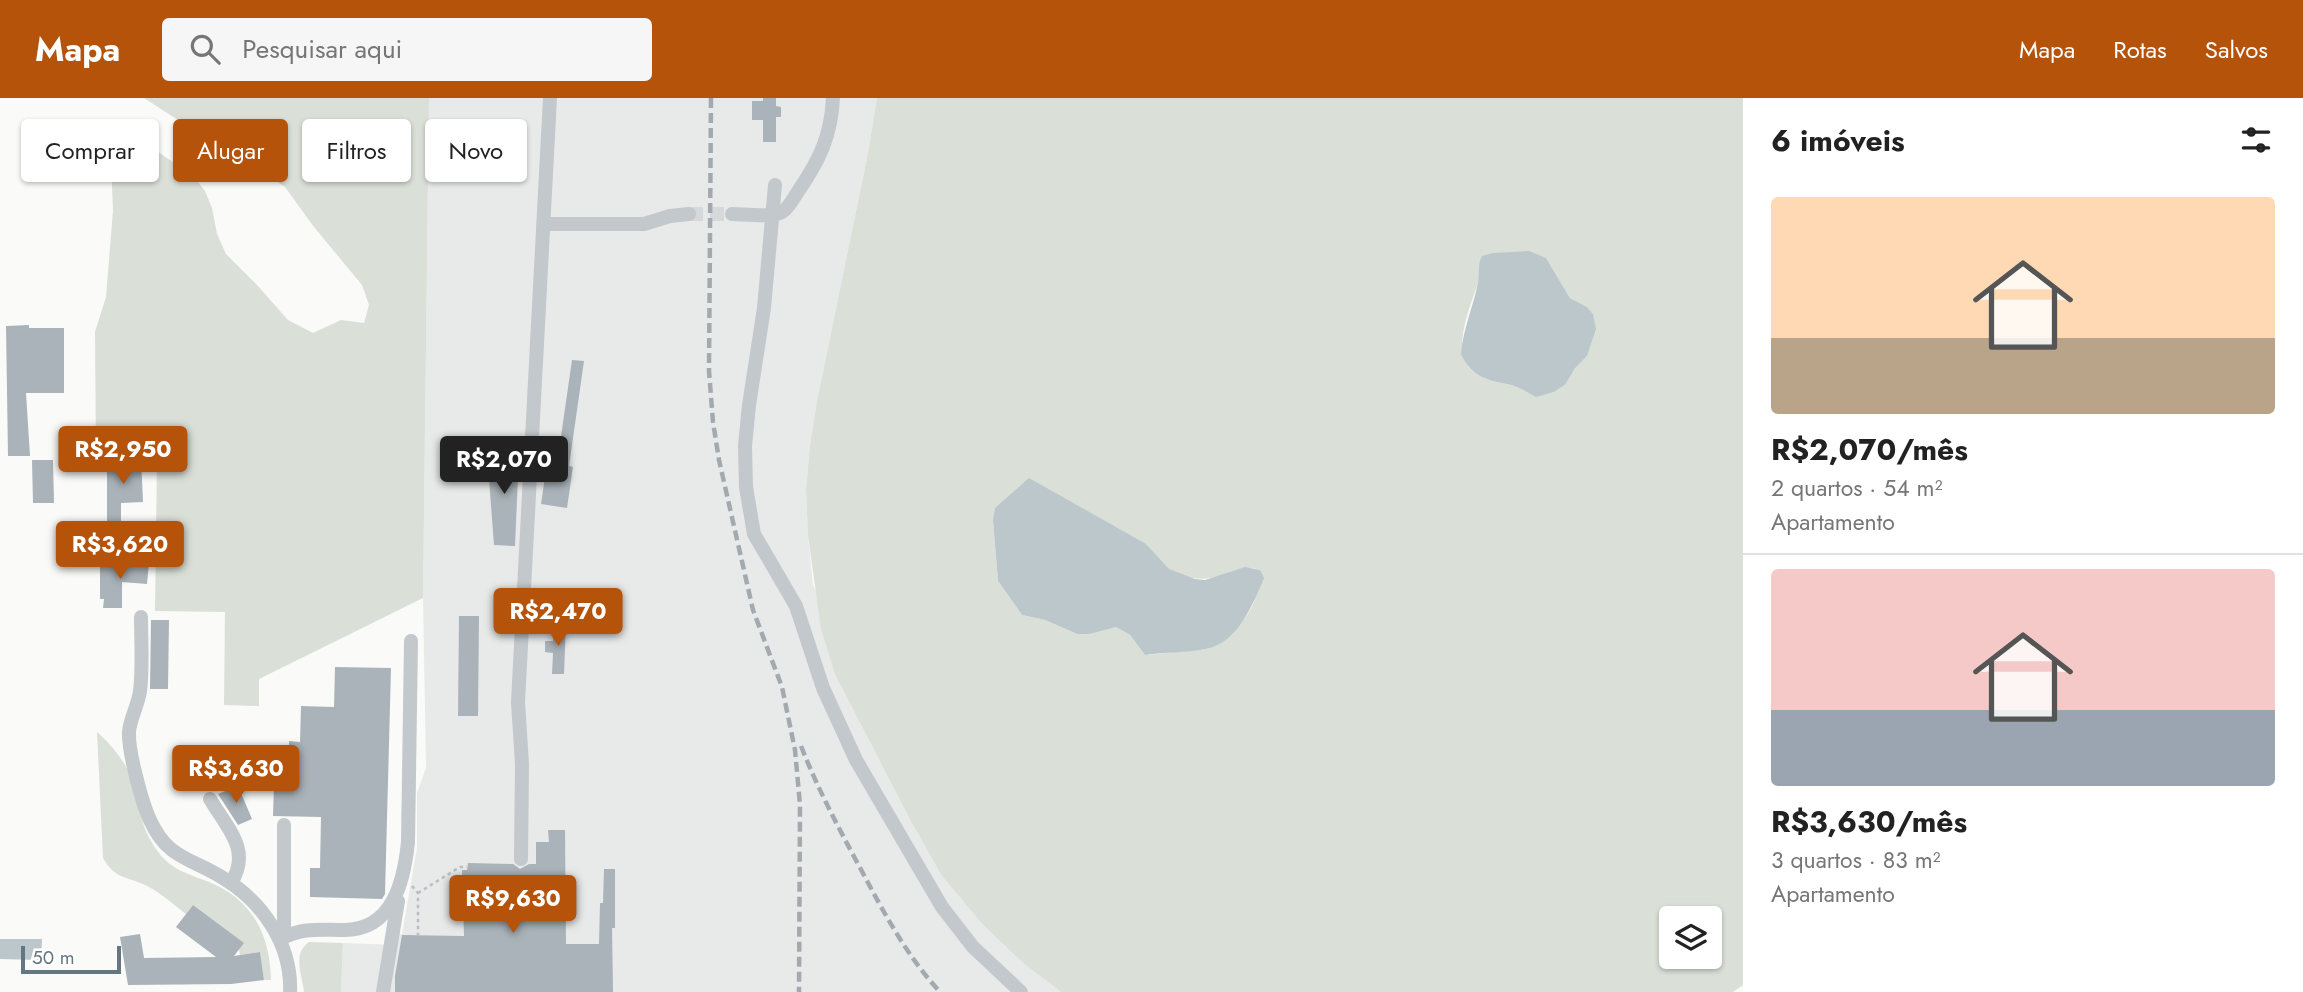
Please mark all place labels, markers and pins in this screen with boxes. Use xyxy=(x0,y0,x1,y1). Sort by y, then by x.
pin: R$2,950 xyxy=(58,426,188,486)
pin: R$2,070 xyxy=(439,436,569,496)
pin: R$3,620 xyxy=(55,522,185,581)
pin: R$2,470 xyxy=(493,588,623,648)
pin: R$3,630 xyxy=(171,746,301,805)
pin: R$9,630 xyxy=(448,876,578,935)

